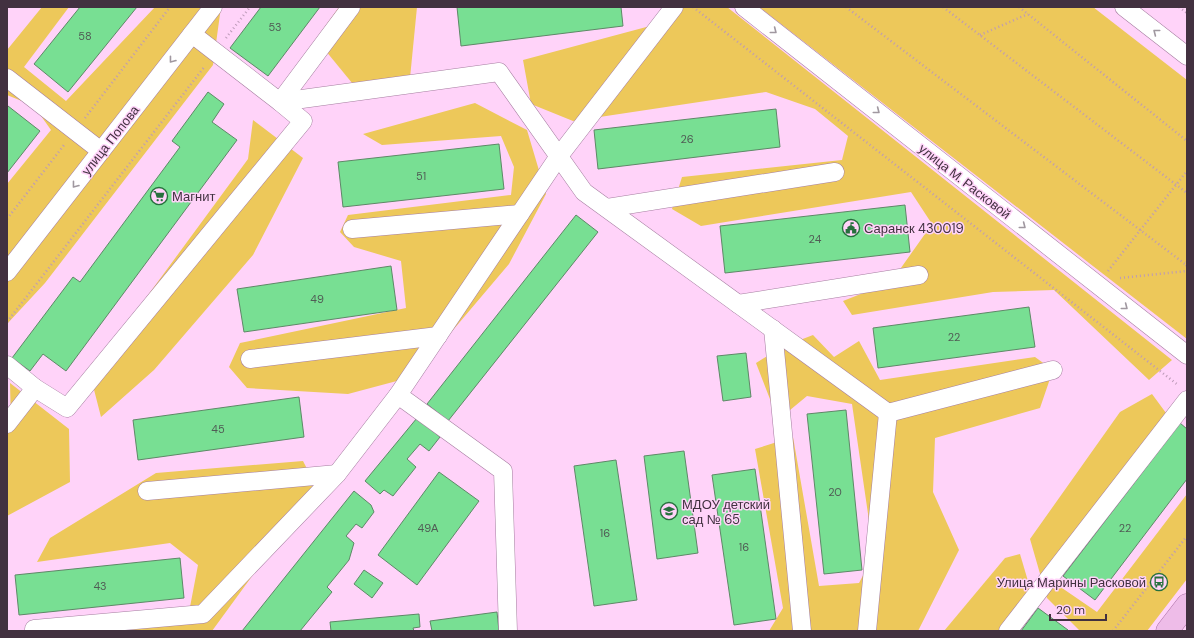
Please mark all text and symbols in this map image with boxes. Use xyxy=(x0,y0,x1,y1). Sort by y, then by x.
house number: 53 xyxy=(268,20,282,34)
one-way arrow xyxy=(770,26,777,33)
house number: 58 xyxy=(78,29,92,43)
one-way arrow xyxy=(1154,29,1161,36)
one-way arrow xyxy=(170,55,177,62)
street label: улица Попова xyxy=(78,101,143,179)
one-way arrow xyxy=(872,107,879,114)
house number: 26 xyxy=(680,132,694,146)
street label: улица М. Расковой xyxy=(915,140,1014,223)
house number: 51 xyxy=(416,169,426,183)
one-way arrow xyxy=(73,180,80,187)
supermarket icon: Магнит xyxy=(149,186,169,206)
place label: Магнит xyxy=(172,188,215,205)
public building icon: Саранск 430019 xyxy=(841,218,861,238)
place label: Саранск 430019 xyxy=(864,220,964,237)
one-way arrow xyxy=(1018,222,1025,229)
house number: 24 xyxy=(809,232,822,246)
house number: 49 xyxy=(310,292,324,306)
one-way arrow xyxy=(1121,302,1128,309)
house number: 22 xyxy=(948,330,960,344)
house number: 45 xyxy=(211,422,225,436)
house number: 20 xyxy=(828,485,842,499)
place label: МДОУ детский сад № 65 xyxy=(682,496,770,528)
school or university icon: МДОУ детский сад № 65 xyxy=(659,501,679,521)
house number: 49А xyxy=(418,521,439,535)
house number: 22 xyxy=(1119,521,1131,535)
house number: 16 xyxy=(600,526,610,540)
house number: 16 xyxy=(739,540,749,554)
bus stop icon: Улица Марины Расковой xyxy=(1149,572,1169,592)
place label: Улица Марины Расковой xyxy=(997,574,1146,591)
house number: 43 xyxy=(93,579,107,593)
scale bar xyxy=(1050,596,1106,622)
text: 20 m xyxy=(1056,602,1085,618)

